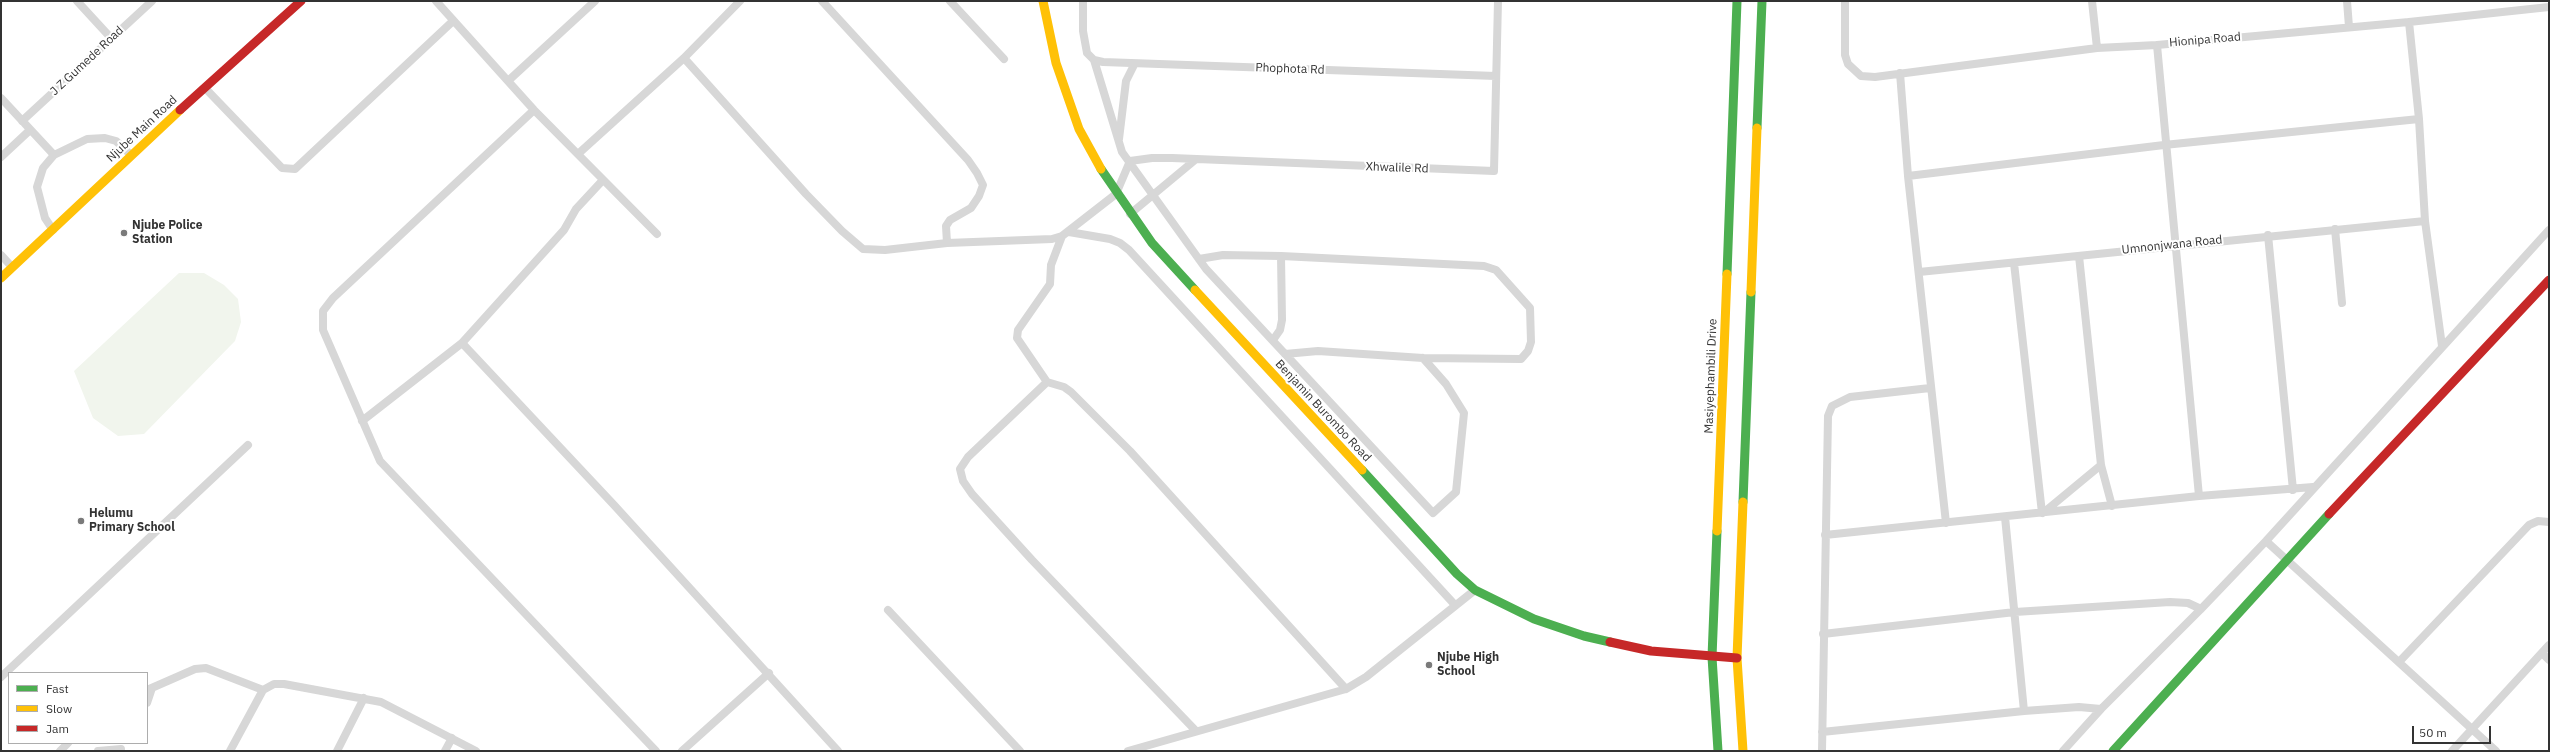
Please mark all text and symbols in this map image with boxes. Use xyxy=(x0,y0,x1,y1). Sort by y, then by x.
street label: J Z Gumede Road xyxy=(47,23,127,99)
street label: Hionipa Road xyxy=(2169,30,2241,50)
street label: Phophota Rd xyxy=(1255,61,1325,77)
street label: Njube Main Road xyxy=(104,93,180,165)
street label: Xhwalile Rd xyxy=(1365,160,1429,176)
place label: Njube Police Station xyxy=(132,219,202,247)
marker: Njube Police Station xyxy=(119,228,129,238)
street label: Umnonjwana Road xyxy=(2121,233,2223,257)
street label: Masiyephambili Drive xyxy=(1702,318,1720,434)
street label: Benjamin Burombo Road xyxy=(1272,357,1374,465)
place label: Helumu Primary School xyxy=(89,507,175,535)
marker: Helumu Primary School xyxy=(76,516,86,526)
place label: Njube High School xyxy=(1437,651,1499,679)
marker: Njube High School xyxy=(1424,660,1434,670)
legend xyxy=(8,672,148,744)
text: Fast xyxy=(46,681,69,696)
text: Slow xyxy=(46,701,72,716)
scale bar xyxy=(2414,718,2493,744)
text: Jam xyxy=(46,721,69,736)
text: 50 m xyxy=(2419,725,2447,740)

